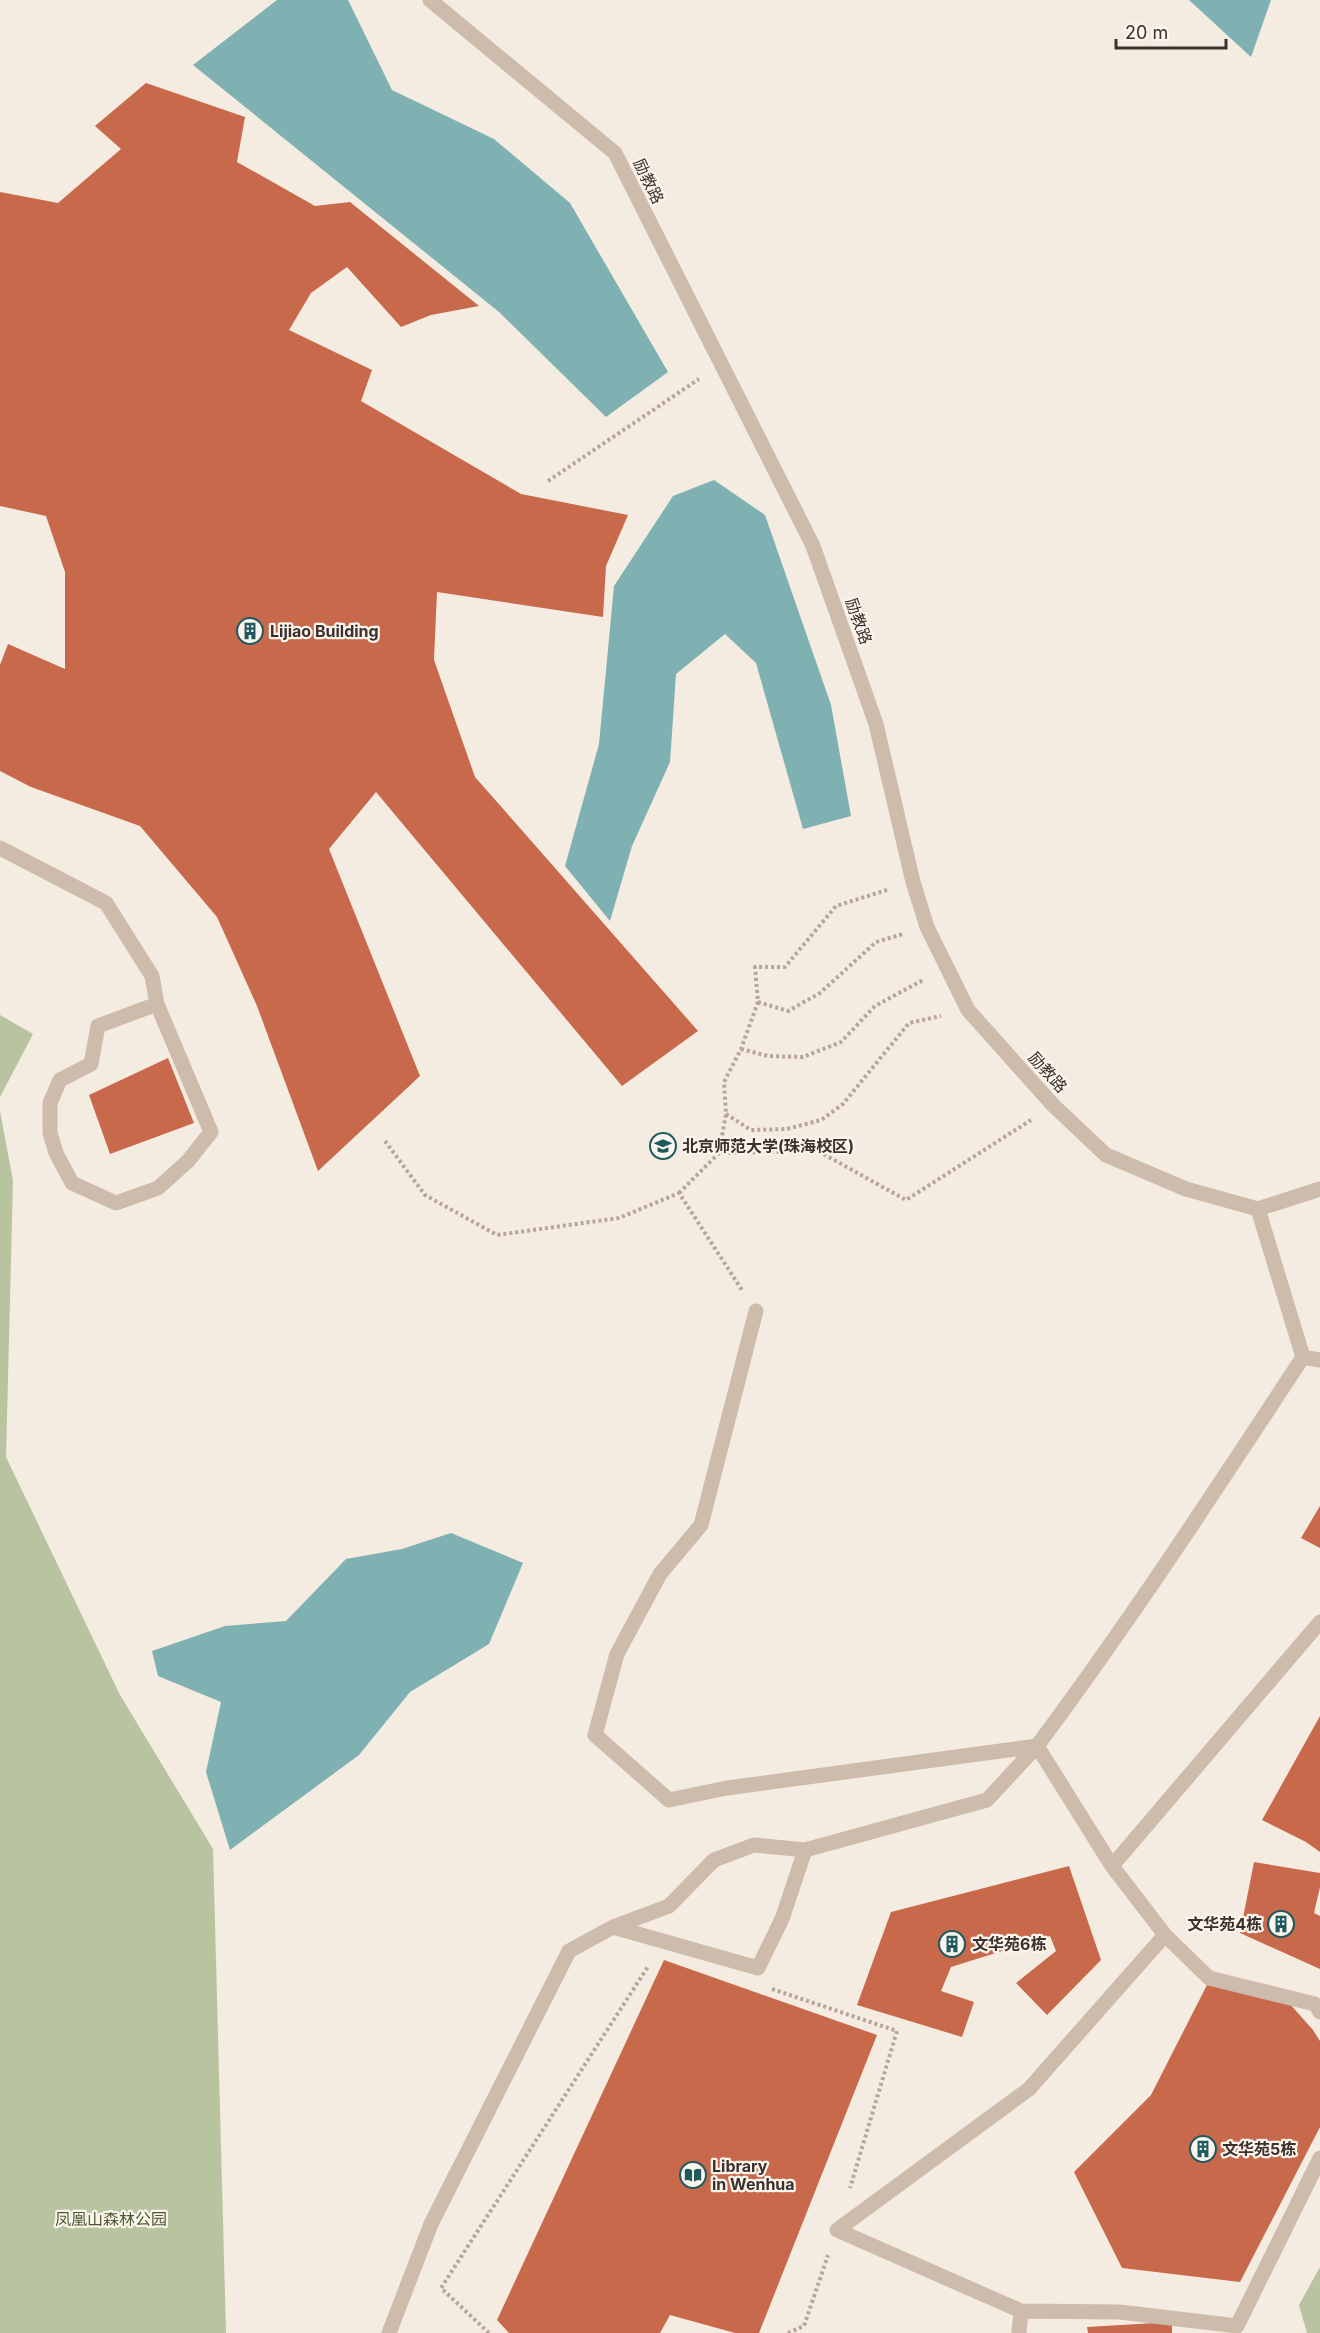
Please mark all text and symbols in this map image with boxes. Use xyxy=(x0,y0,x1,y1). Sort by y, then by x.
scale bar xyxy=(1116,12,1226,50)
text: 20 m xyxy=(1125,22,1168,43)
street label: 励教路 xyxy=(629,155,669,207)
street label: 励教路 xyxy=(841,595,877,647)
building icon: Lijiao Building xyxy=(235,616,265,646)
place label: Lijiao Building xyxy=(270,621,379,641)
street label: 励教路 xyxy=(1025,1047,1071,1097)
school or university icon: 北京师范大学(珠海校区) xyxy=(648,1131,678,1161)
place label: 北京师范大学(珠海校区) xyxy=(682,1136,854,1156)
building icon: 文华苑4栋 xyxy=(1266,1909,1296,1939)
place label: 文华苑4栋 xyxy=(1187,1914,1262,1934)
building icon: 文华苑6栋 xyxy=(937,1929,967,1959)
place label: 文华苑6栋 xyxy=(972,1934,1046,1954)
building icon: 文华苑5栋 xyxy=(1188,2134,1218,2164)
place label: 文华苑5栋 xyxy=(1222,2139,1296,2159)
place label: Library in Wenhua xyxy=(712,2156,795,2194)
library icon: Library in Wenhua xyxy=(678,2160,708,2190)
park label: 凤凰山森林公园 xyxy=(55,2209,167,2229)

